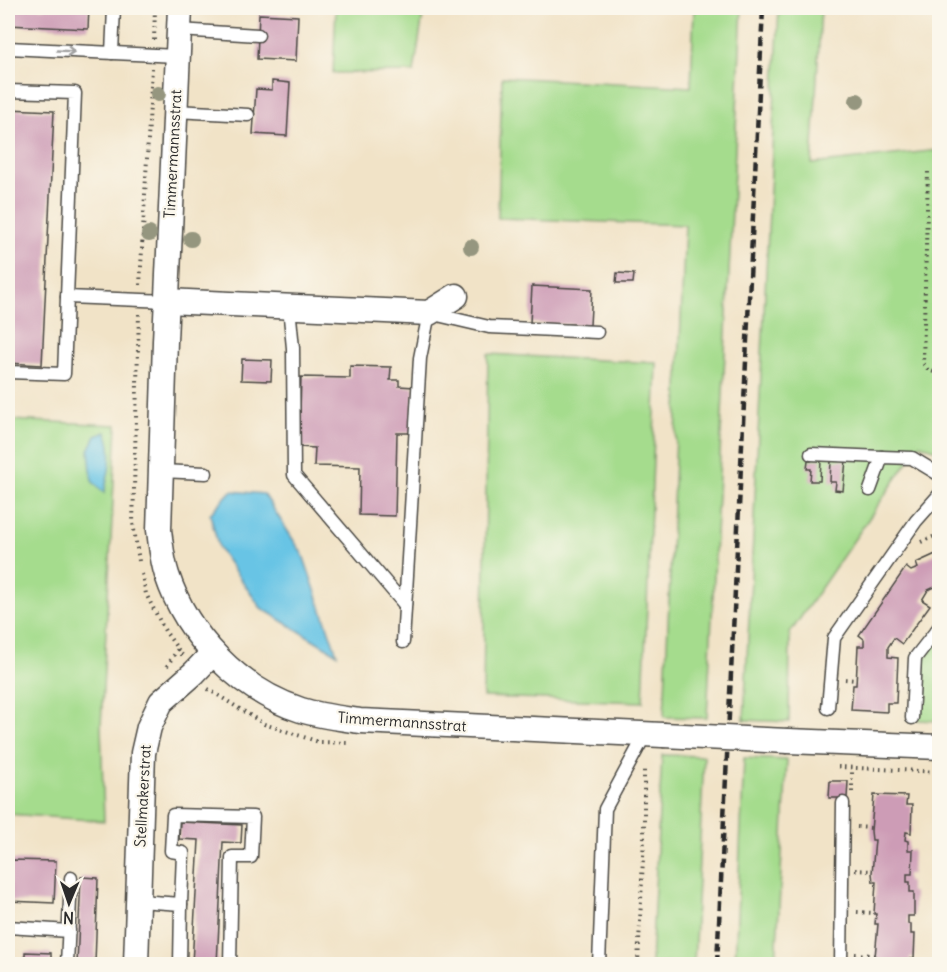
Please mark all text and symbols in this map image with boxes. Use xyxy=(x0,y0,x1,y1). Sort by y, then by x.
one-way arrow xyxy=(55,46,75,57)
street label: Timmermannsstrat xyxy=(160,89,185,219)
street label: Timmermannsstrat xyxy=(337,708,467,735)
street label: Stellmakerstrat xyxy=(130,744,155,848)
north arrow xyxy=(39,873,99,933)
text: N xyxy=(63,908,74,928)

